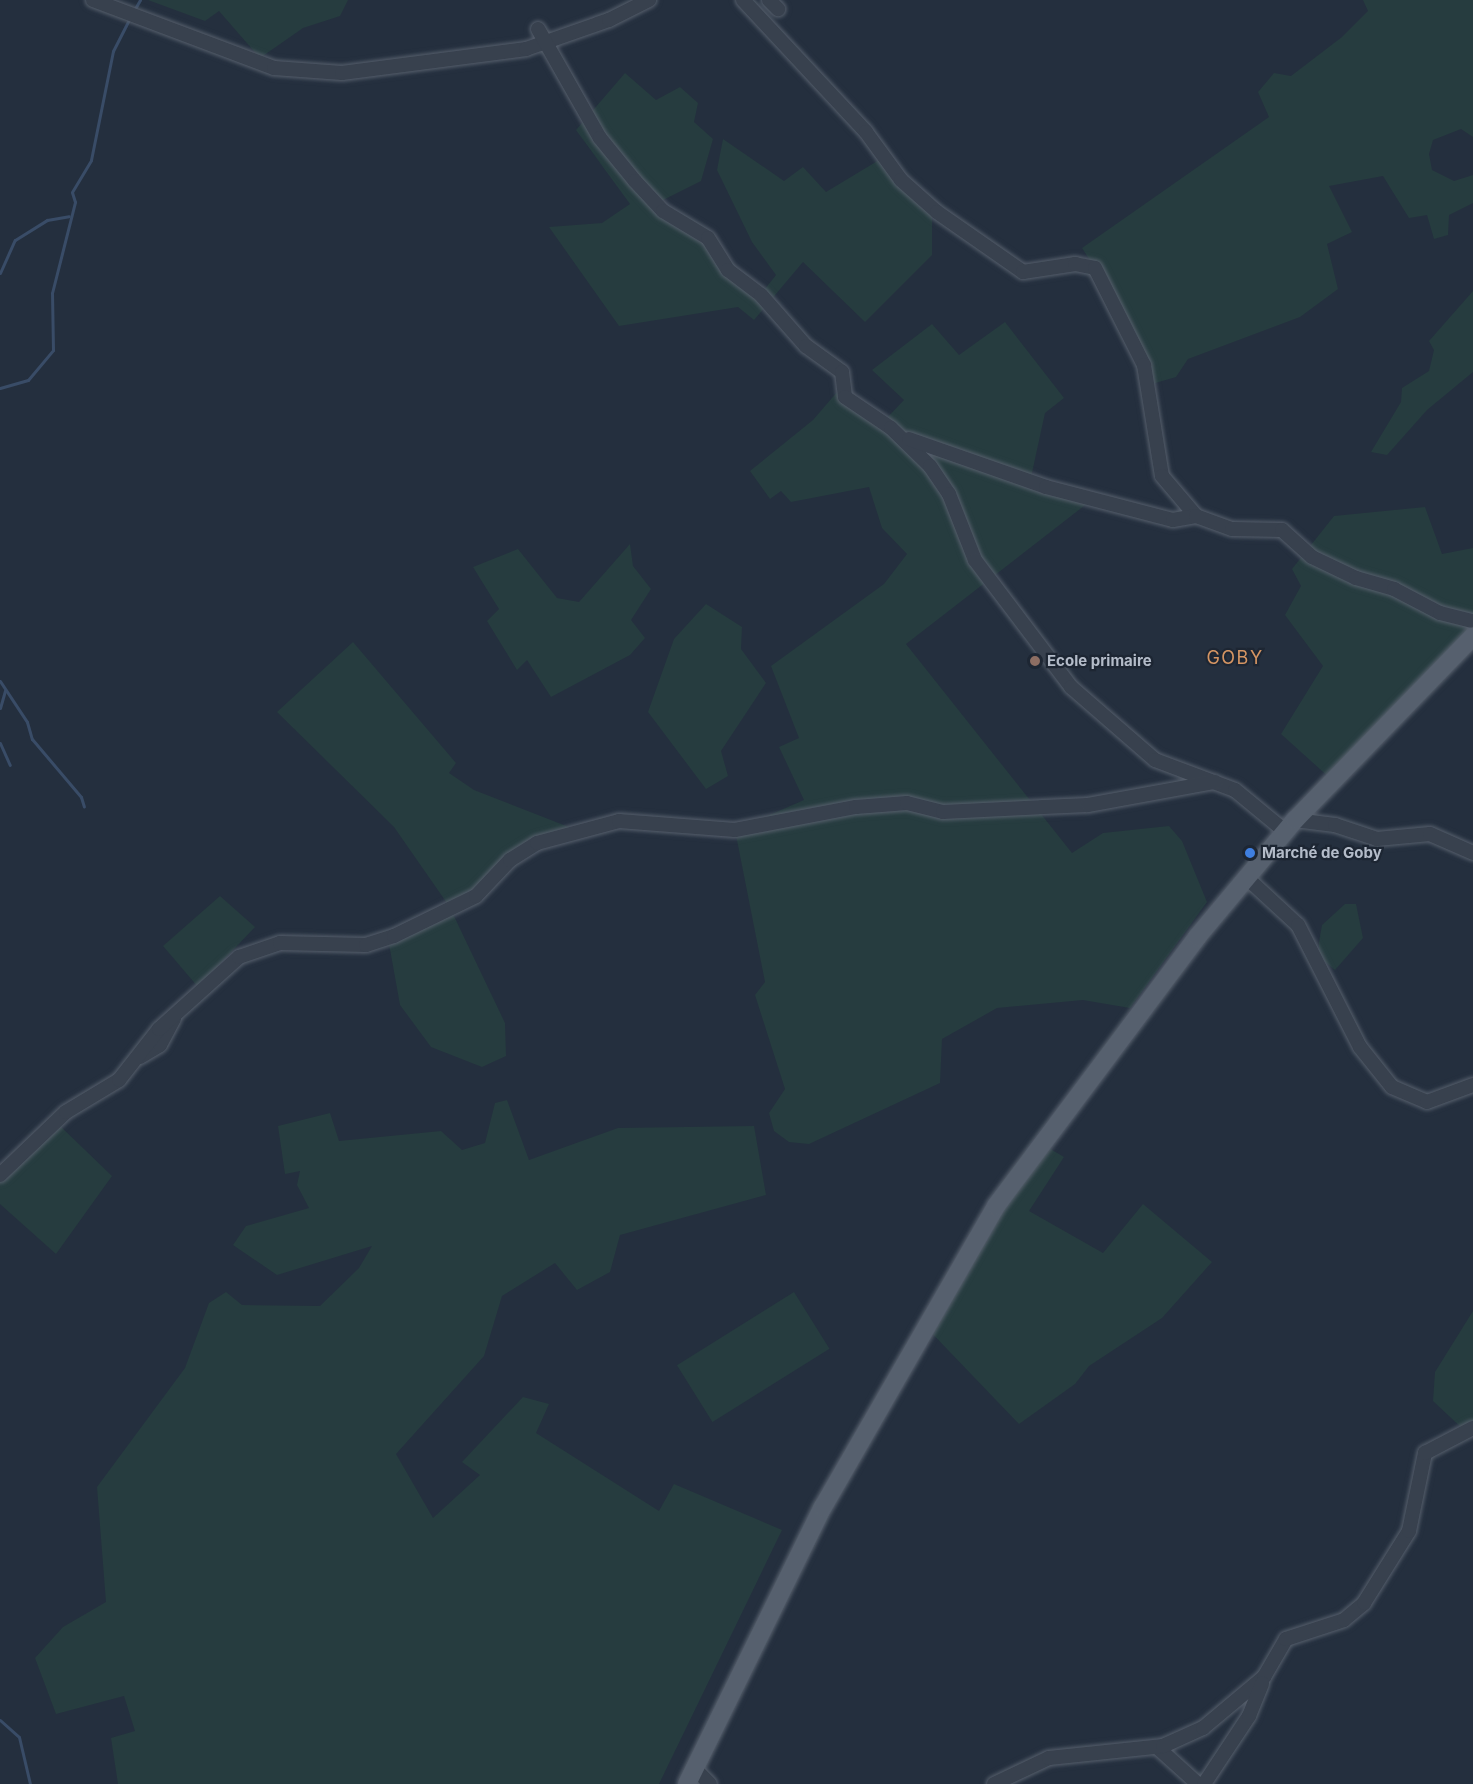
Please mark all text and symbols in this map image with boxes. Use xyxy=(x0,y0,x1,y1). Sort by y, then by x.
district label: GOBY xyxy=(1206,647,1264,669)
place label: Ecole primaire xyxy=(1047,652,1152,670)
marker: Ecole primaire xyxy=(1028,654,1042,668)
place label: Marché de Goby xyxy=(1262,844,1382,862)
marker: Marché de Goby xyxy=(1243,846,1257,860)

